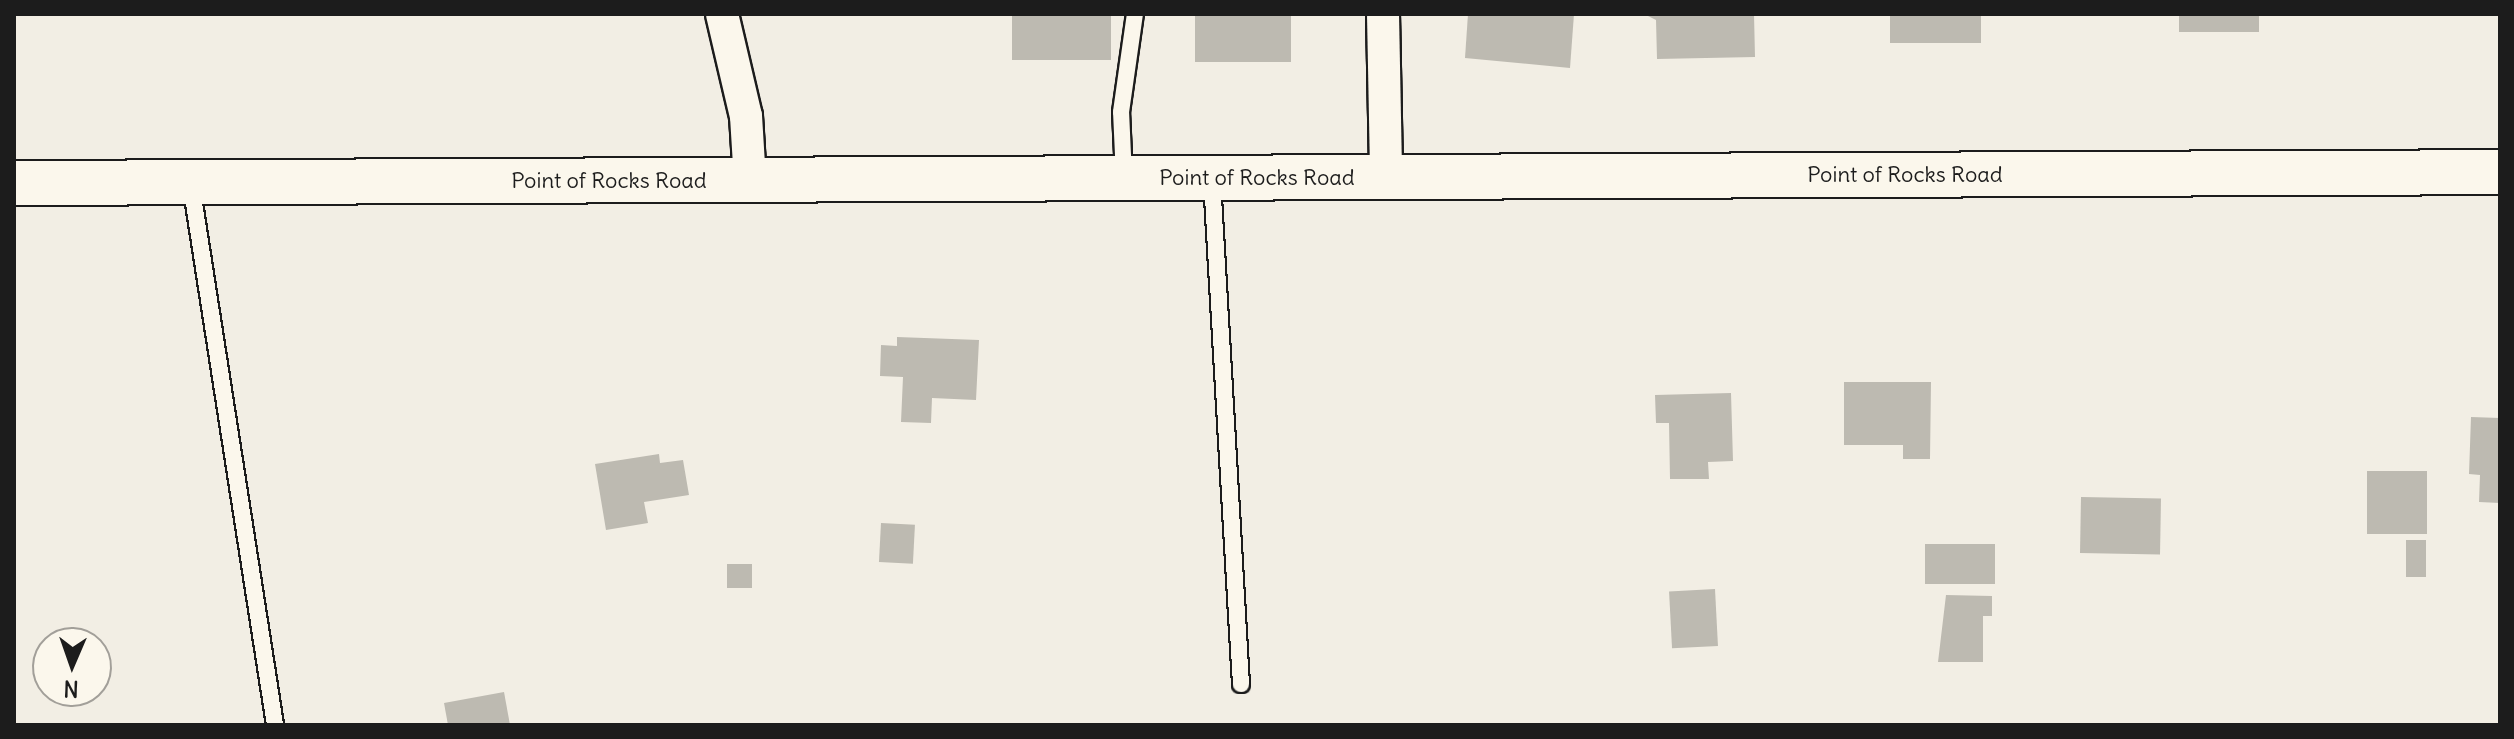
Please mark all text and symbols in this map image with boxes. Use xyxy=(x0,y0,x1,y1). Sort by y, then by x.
street label: Point of Rocks Road xyxy=(1807,162,2003,188)
street label: Point of Rocks Road xyxy=(1159,165,1355,191)
street label: Point of Rocks Road xyxy=(511,168,707,194)
north arrow xyxy=(32,627,112,707)
text: N xyxy=(63,675,79,703)

